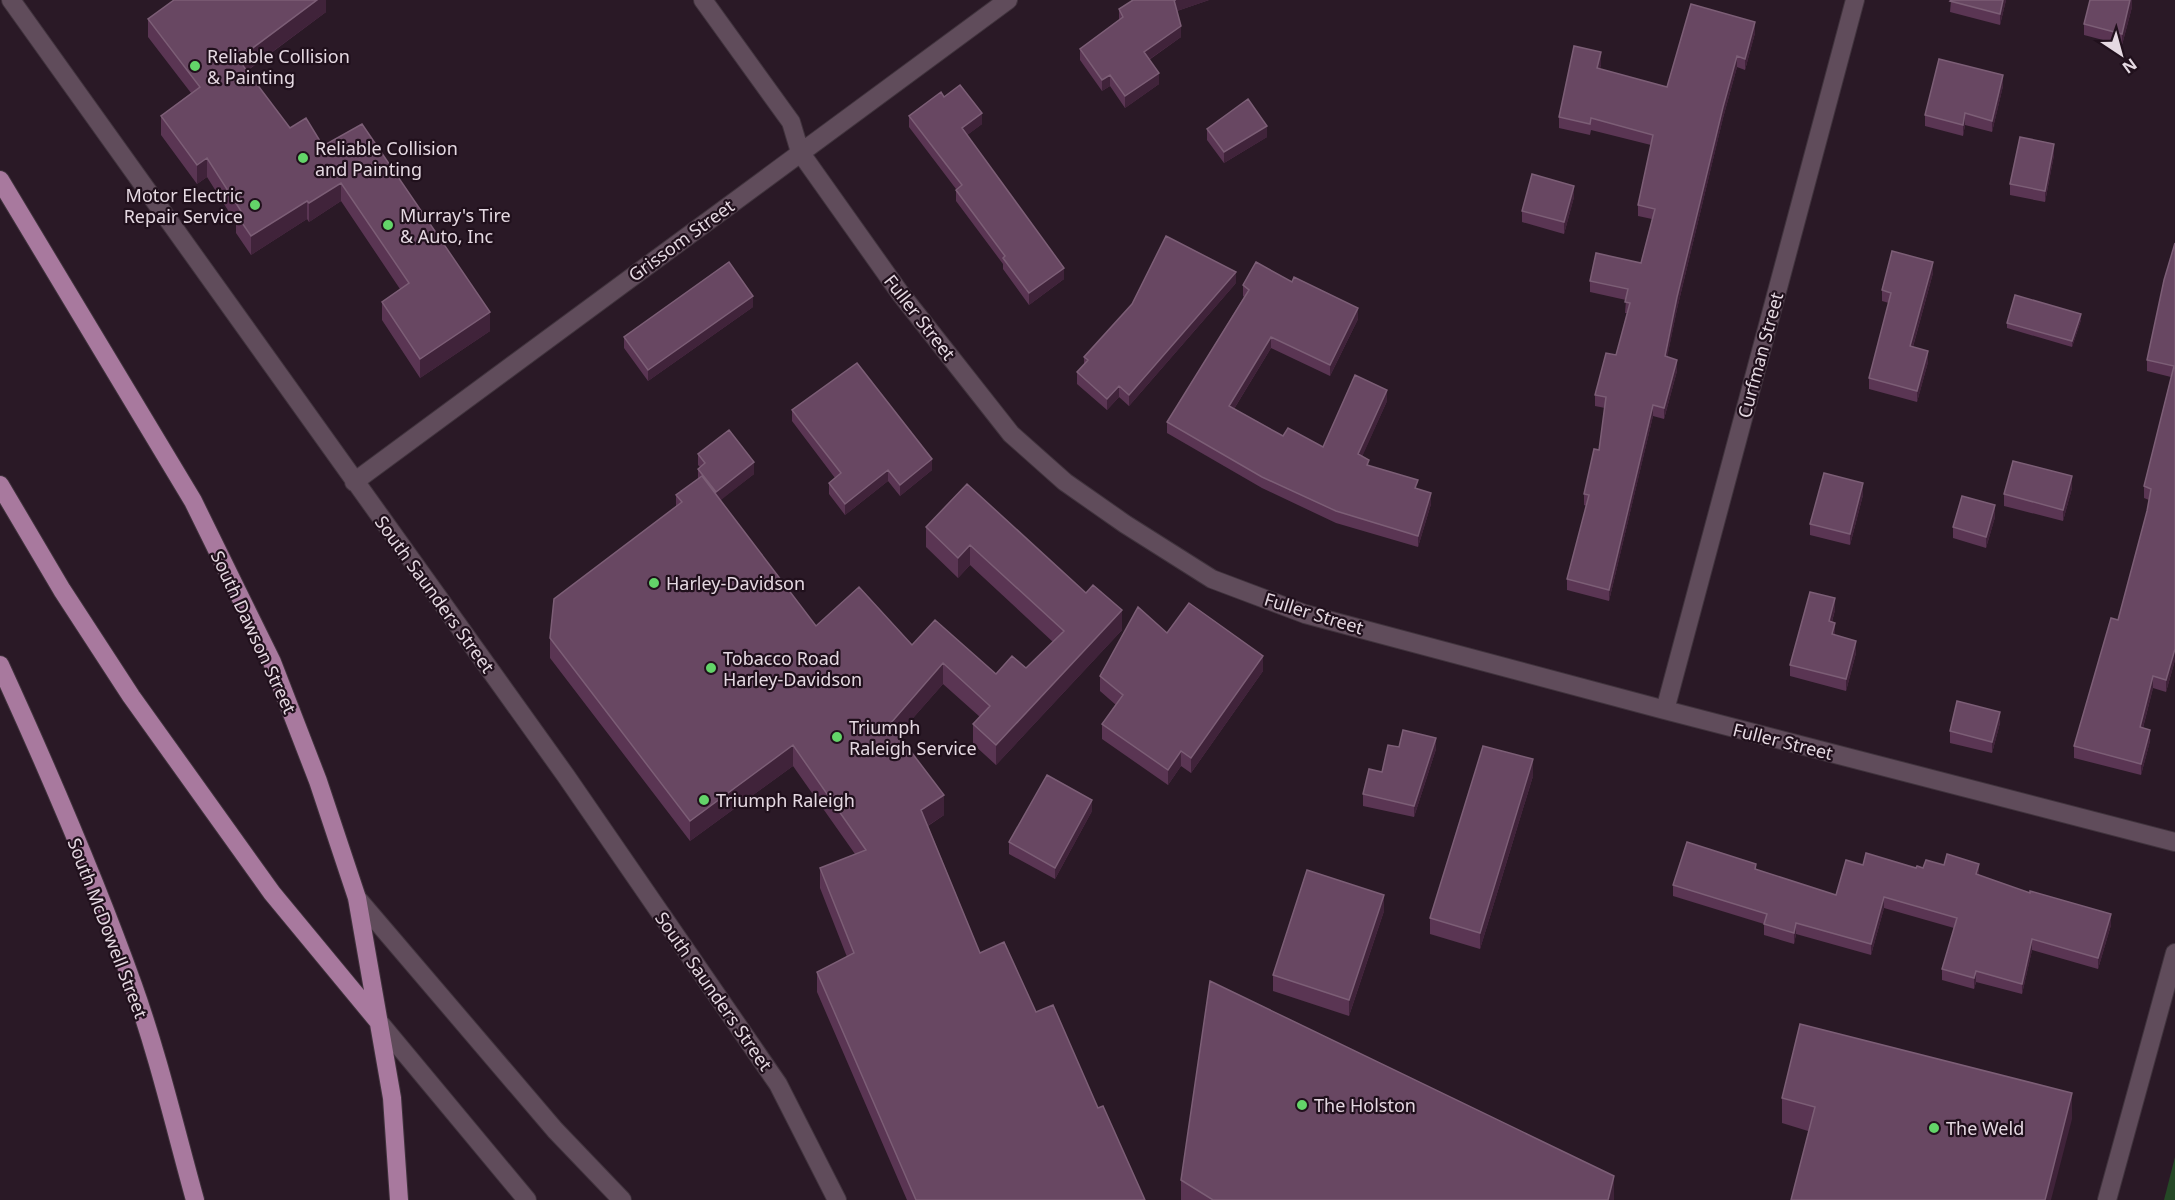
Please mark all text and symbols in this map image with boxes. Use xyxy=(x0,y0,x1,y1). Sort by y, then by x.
north arrow xyxy=(2091,24,2151,84)
place label: Reliable Collision & Painting xyxy=(207,44,350,89)
text: N xyxy=(2118,53,2142,79)
marker: Reliable Collision & Painting xyxy=(188,59,202,73)
place label: Reliable Collision and Painting xyxy=(315,136,458,181)
marker: Reliable Collision and Painting xyxy=(296,151,310,165)
place label: Motor Electric Repair Service xyxy=(124,183,243,228)
street label: Grissom Street xyxy=(623,193,739,286)
marker: Motor Electric Repair Service xyxy=(248,198,262,212)
place label: Murray's Tire & Auto, Inc xyxy=(400,203,511,248)
marker: Murray's Tire & Auto, Inc xyxy=(381,218,395,232)
street label: Fuller Street xyxy=(879,269,961,365)
street label: Curfman Street xyxy=(1732,289,1788,420)
street label: South Saunders Street xyxy=(370,511,500,678)
street label: South Dawson Street xyxy=(206,547,303,718)
place label: Harley-Davidson xyxy=(666,571,805,595)
marker: Harley-Davidson xyxy=(647,576,661,590)
street label: Fuller Street xyxy=(1262,587,1367,640)
place label: Tobacco Road Harley-Davidson xyxy=(723,646,862,691)
marker: Tobacco Road Harley-Davidson xyxy=(704,661,718,675)
place label: Triumph Raleigh Service xyxy=(849,715,977,760)
street label: Fuller Street xyxy=(1730,717,1836,765)
marker: Triumph Raleigh Service xyxy=(830,730,844,744)
place label: Triumph Raleigh xyxy=(716,788,855,812)
marker: Triumph Raleigh xyxy=(697,793,711,807)
street label: South McDowell Street xyxy=(63,834,154,1022)
street label: South Saunders Street xyxy=(650,907,778,1076)
place label: The Holston xyxy=(1314,1093,1416,1117)
marker: The Holston xyxy=(1295,1098,1309,1112)
place label: The Weld xyxy=(1946,1116,2024,1140)
marker: The Weld xyxy=(1927,1121,1941,1135)

